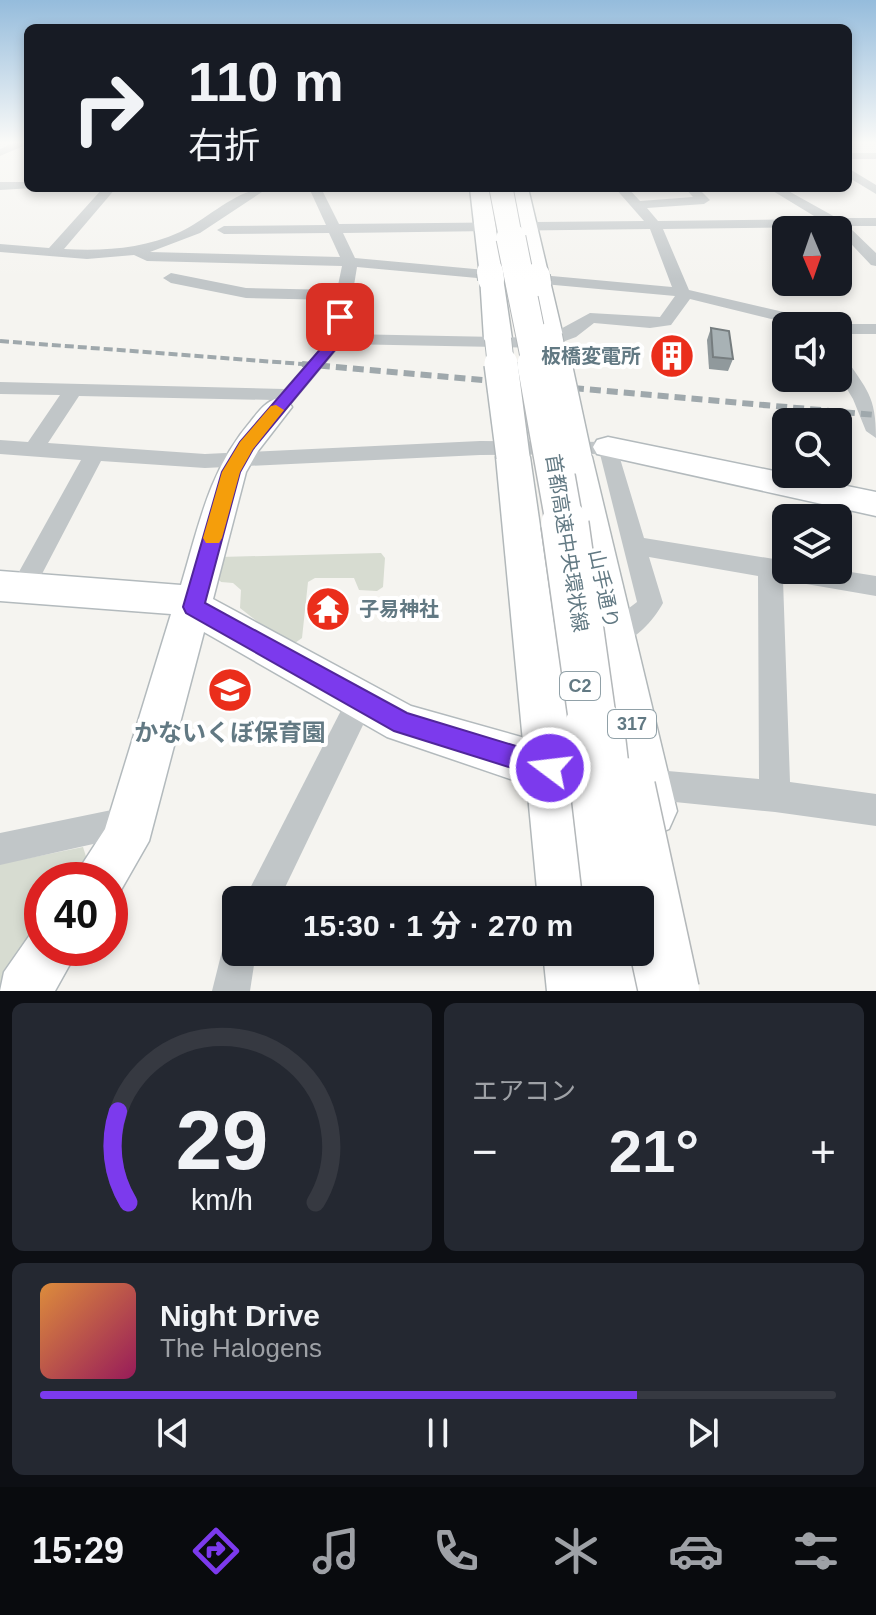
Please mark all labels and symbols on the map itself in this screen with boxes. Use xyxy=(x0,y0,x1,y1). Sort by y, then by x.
north arrow xyxy=(772,216,852,296)
pin xyxy=(306,283,374,351)
building icon: 板橋変電所 xyxy=(648,332,696,380)
place label: 板橋変電所 xyxy=(541,345,641,367)
street label: 首都高速中央環状線 xyxy=(542,452,592,634)
street label: 山手通り xyxy=(585,548,623,630)
temple icon: 子易神社 xyxy=(304,585,352,633)
place label: 子易神社 xyxy=(359,598,439,620)
school or university icon: かないくぼ保育園 xyxy=(206,666,254,714)
road number: C2 xyxy=(560,672,600,700)
road number: 317 xyxy=(608,710,656,738)
place label: かないくぼ保育園 xyxy=(134,719,326,746)
position arrow xyxy=(508,726,592,810)
speed limit sign: 40 xyxy=(24,862,128,966)

